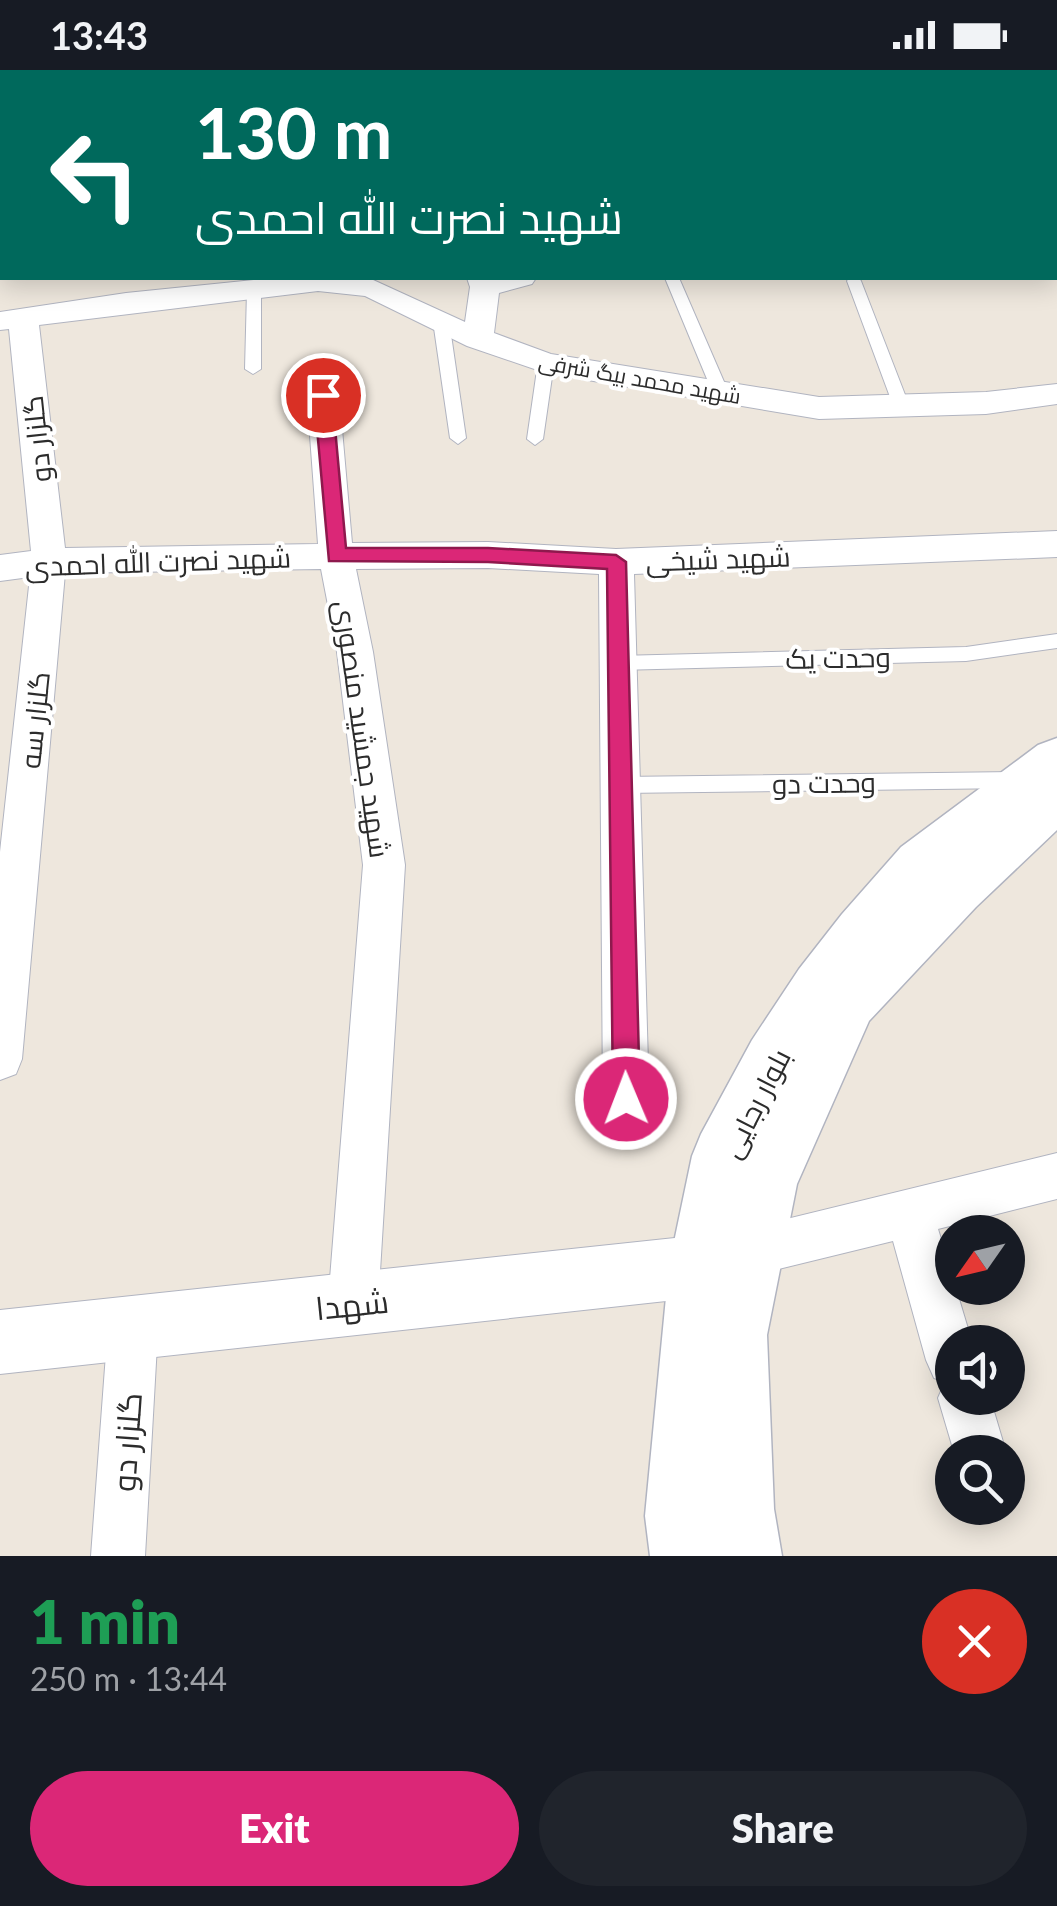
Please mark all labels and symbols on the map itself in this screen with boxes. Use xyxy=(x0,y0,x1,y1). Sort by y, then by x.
street label: شهید محمد بیگ شرفی xyxy=(537,347,743,410)
pin xyxy=(281,353,366,438)
street label: گلزار دو xyxy=(15,394,57,484)
street label: شهید شیخی xyxy=(645,538,791,579)
street label: شهید نصرت الله احمدی xyxy=(24,539,292,584)
street label: شهید جمشید منصوری xyxy=(327,598,398,860)
street label: وحدت یک xyxy=(785,639,891,675)
street label: گلزار سه xyxy=(12,670,56,770)
street label: وحدت دو xyxy=(772,764,876,800)
street label: بلوار رجایی xyxy=(713,1043,798,1164)
position arrow xyxy=(574,1047,678,1151)
north arrow xyxy=(935,1215,1025,1305)
street label: شهدا xyxy=(314,1281,391,1328)
street label: گلزار دو xyxy=(103,1391,149,1493)

